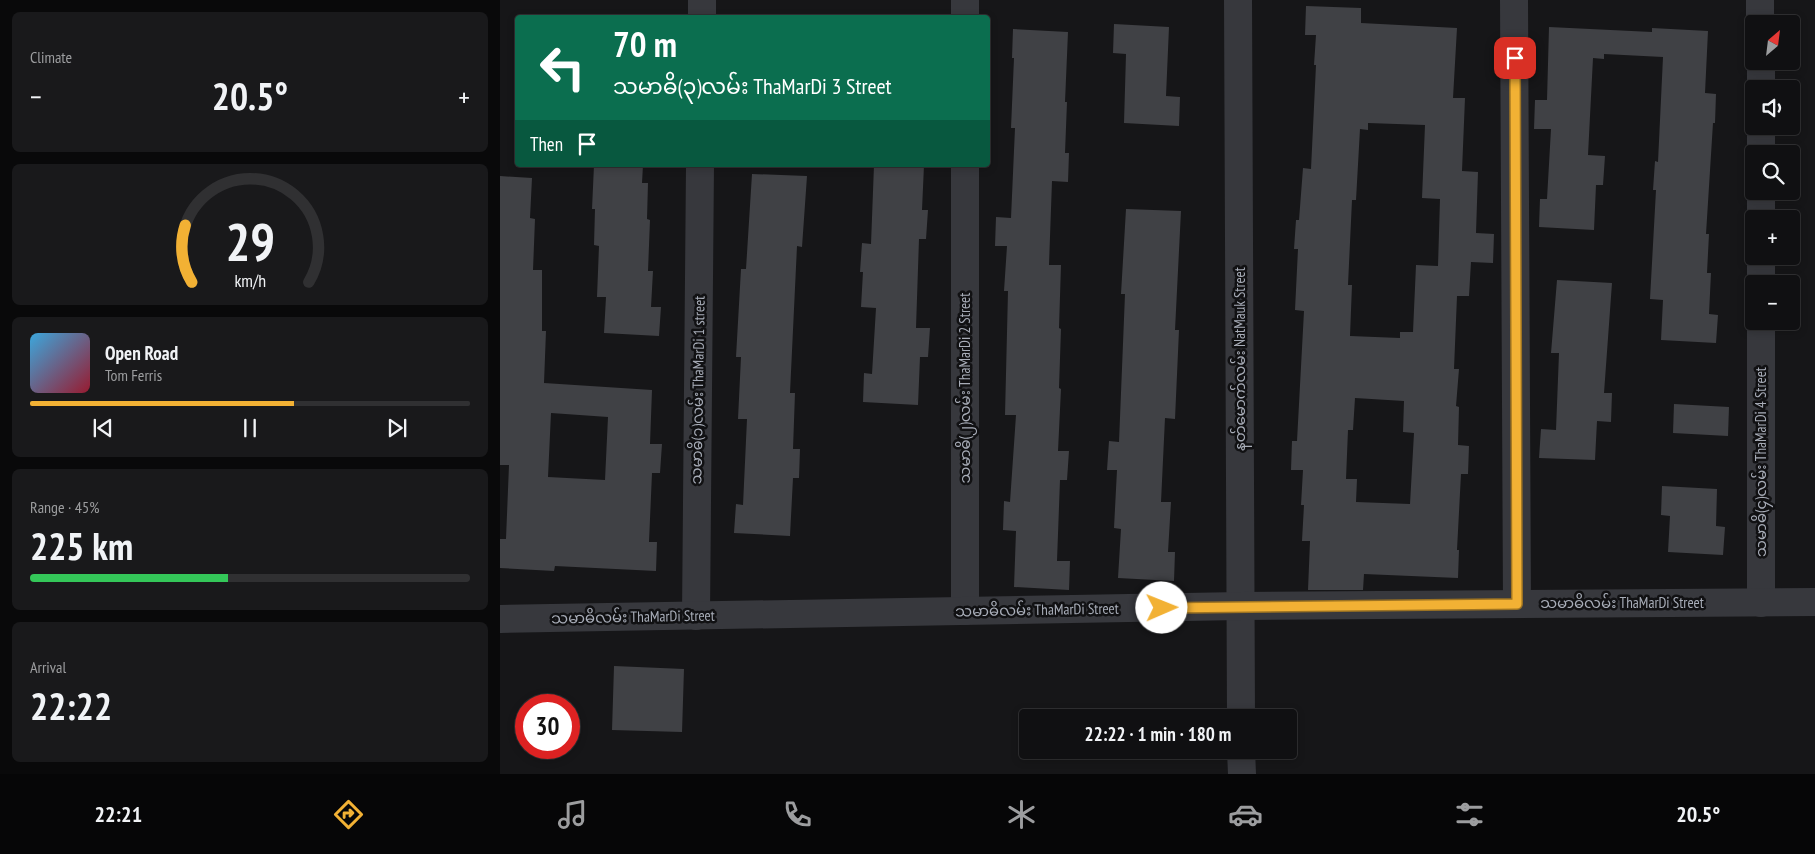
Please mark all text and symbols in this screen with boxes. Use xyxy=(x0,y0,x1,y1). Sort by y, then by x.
north arrow xyxy=(1745,15,1800,70)
map controls xyxy=(1745,15,1800,330)
text: 70 m xyxy=(613,21,677,67)
icon: left xyxy=(530,35,595,100)
pin xyxy=(1494,37,1536,79)
icon: arrive xyxy=(1501,44,1529,72)
text: Climate xyxy=(30,47,72,67)
text: 20.5° xyxy=(212,71,288,120)
text: သမာဓိ(၃)လမ်း ThaMarDi 3 Street xyxy=(613,72,892,100)
text: − xyxy=(30,78,42,115)
text: + xyxy=(458,78,470,115)
button: sound xyxy=(1745,80,1800,135)
icon: arrive xyxy=(573,130,601,158)
text: Then xyxy=(530,132,563,156)
button: search xyxy=(1745,145,1800,200)
text: 29 xyxy=(225,208,275,275)
button: + xyxy=(1745,210,1800,265)
street label: နတ်မောက်လမ်း NatMauk Street xyxy=(1230,267,1252,451)
text: km/h xyxy=(234,269,266,292)
button: − xyxy=(1745,275,1800,330)
street label: သမာဓိ(၂)လမ်း ThaMarDi 2 Street xyxy=(955,293,977,483)
street label: သမာဓိ(၁)လမ်း ThaMarDi 1 street xyxy=(686,296,709,484)
text: Open Road xyxy=(105,341,178,365)
text: Tom Ferris xyxy=(105,365,162,385)
street label: သမာဓိ(၄)လမ်း ThaMarDi 4 Street xyxy=(1751,367,1773,557)
icon: previous xyxy=(89,414,117,442)
icon: pause xyxy=(236,414,264,442)
icon: next xyxy=(383,414,411,442)
text: Range · 45% xyxy=(30,497,99,517)
text: 225 km xyxy=(30,521,133,570)
position arrow xyxy=(1135,581,1187,633)
street label: သမာဓိလမ်း ThaMarDi Street xyxy=(1540,593,1704,612)
street label: သမာဓိလမ်း ThaMarDi Street xyxy=(955,599,1119,620)
street label: သမာဓိလမ်း ThaMarDi Street xyxy=(551,606,715,627)
text: Arrival xyxy=(30,657,66,677)
text: 22:22 xyxy=(30,681,112,730)
speed limit sign: 30 xyxy=(515,694,580,759)
text: 22:22 · 1 min · 180 m xyxy=(1085,722,1231,746)
icon: directions xyxy=(331,797,366,832)
icon: music xyxy=(555,797,590,832)
icon: phone xyxy=(780,797,815,832)
icon: climate xyxy=(1004,797,1039,832)
icon: car xyxy=(1228,797,1263,832)
icon: filters xyxy=(1452,797,1487,832)
text: 22:21 xyxy=(95,800,142,828)
text: 20.5° xyxy=(1676,800,1720,828)

